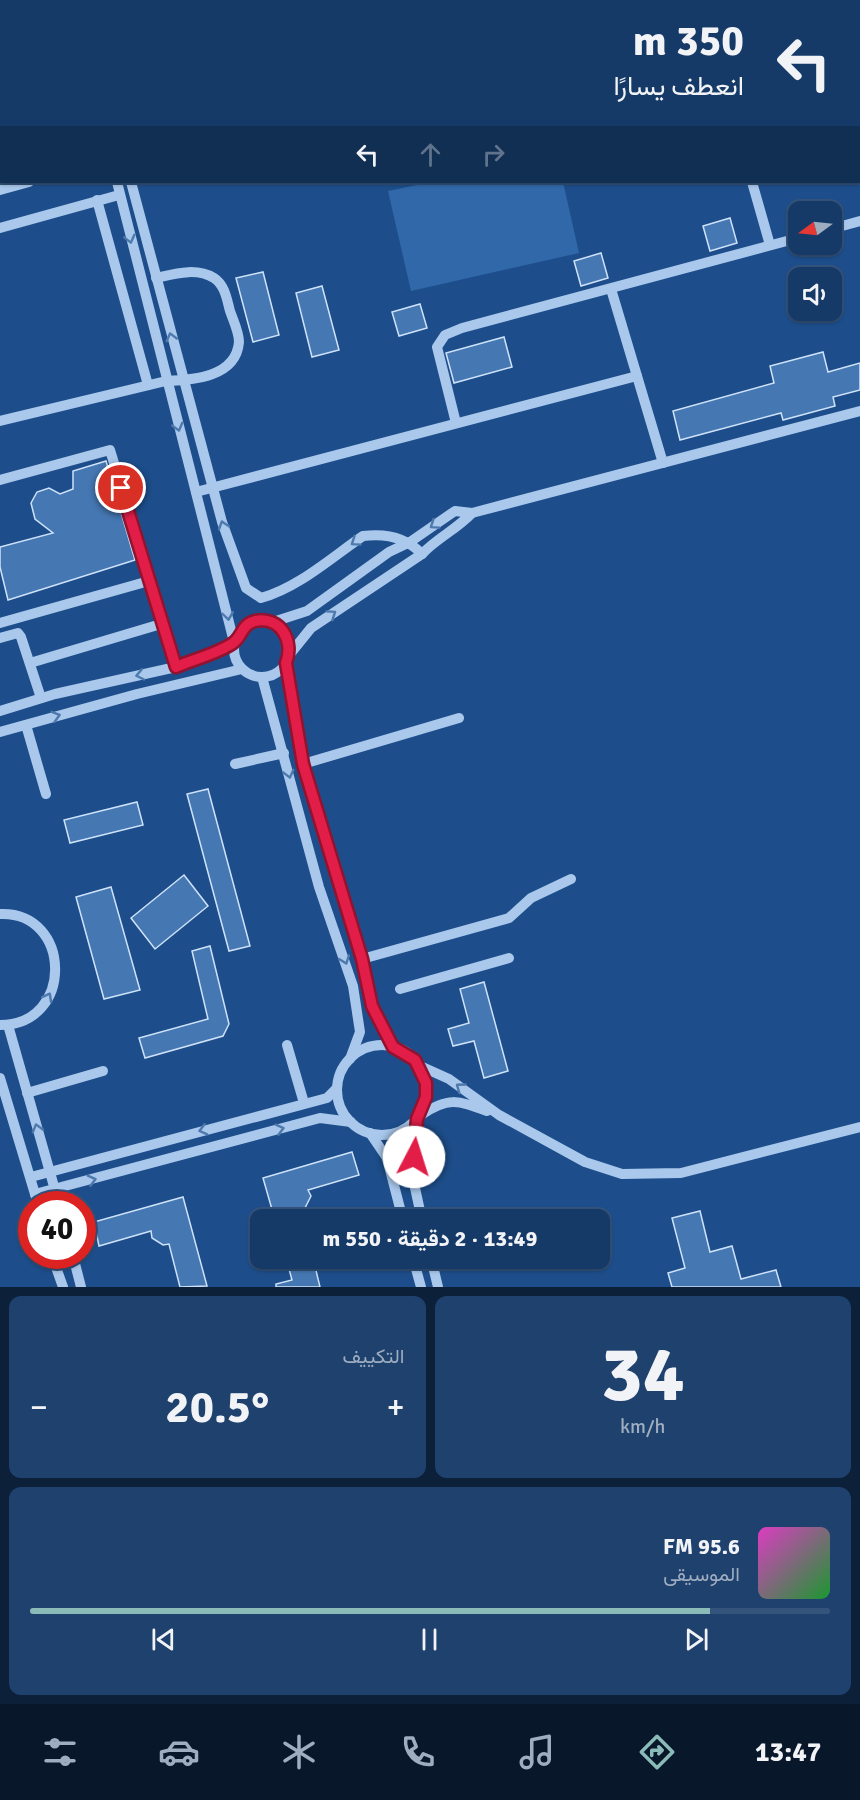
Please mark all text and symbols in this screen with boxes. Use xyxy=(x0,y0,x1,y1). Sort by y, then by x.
text: 350 m xyxy=(633,16,744,67)
icon: left xyxy=(765,24,843,102)
text: انعطف يسارًا xyxy=(613,70,744,103)
icon: left xyxy=(351,138,384,171)
icon: ahead xyxy=(414,138,447,171)
icon: right xyxy=(477,138,510,171)
north arrow xyxy=(788,201,842,255)
map controls xyxy=(788,201,842,321)
one-way arrow xyxy=(122,233,135,243)
button: sound xyxy=(788,267,842,321)
one-way arrow xyxy=(166,332,179,342)
one-way arrow xyxy=(171,422,184,432)
pin xyxy=(95,462,146,513)
icon: arrive xyxy=(104,471,137,504)
one-way arrow xyxy=(430,518,441,529)
one-way arrow xyxy=(218,520,230,531)
one-way arrow xyxy=(350,534,361,545)
one-way arrow xyxy=(221,611,233,620)
one-way arrow xyxy=(325,611,336,622)
one-way arrow xyxy=(135,667,145,680)
one-way arrow xyxy=(51,711,61,724)
one-way arrow xyxy=(281,769,294,779)
one-way arrow xyxy=(338,954,351,965)
one-way arrow xyxy=(41,993,52,1003)
one-way arrow xyxy=(456,1083,467,1094)
one-way arrow xyxy=(32,1123,44,1134)
one-way arrow xyxy=(198,1123,208,1136)
one-way arrow xyxy=(275,1123,285,1136)
position arrow xyxy=(382,1125,446,1189)
one-way arrow xyxy=(86,1175,97,1187)
speed limit sign: 40 xyxy=(18,1191,96,1269)
text: 13:49 · 2 دقيقة · 550 m xyxy=(323,1225,537,1252)
text: 34 xyxy=(601,1327,685,1423)
text: التكييف xyxy=(342,1344,405,1369)
text: 20.5° xyxy=(165,1380,269,1435)
text: − xyxy=(30,1387,48,1428)
text: + xyxy=(387,1387,404,1428)
text: km/h xyxy=(620,1414,665,1439)
text: 95.6 FM xyxy=(663,1533,740,1560)
text: الموسيقى xyxy=(663,1562,740,1587)
icon: previous xyxy=(147,1623,180,1656)
icon: pause xyxy=(413,1623,446,1656)
icon: next xyxy=(680,1623,713,1656)
icon: filters xyxy=(39,1731,81,1773)
icon: car xyxy=(158,1731,200,1773)
icon: climate xyxy=(278,1731,320,1773)
icon: phone xyxy=(397,1731,439,1773)
icon: music xyxy=(516,1731,558,1773)
icon: directions xyxy=(636,1731,678,1773)
text: 13:47 xyxy=(755,1736,821,1769)

